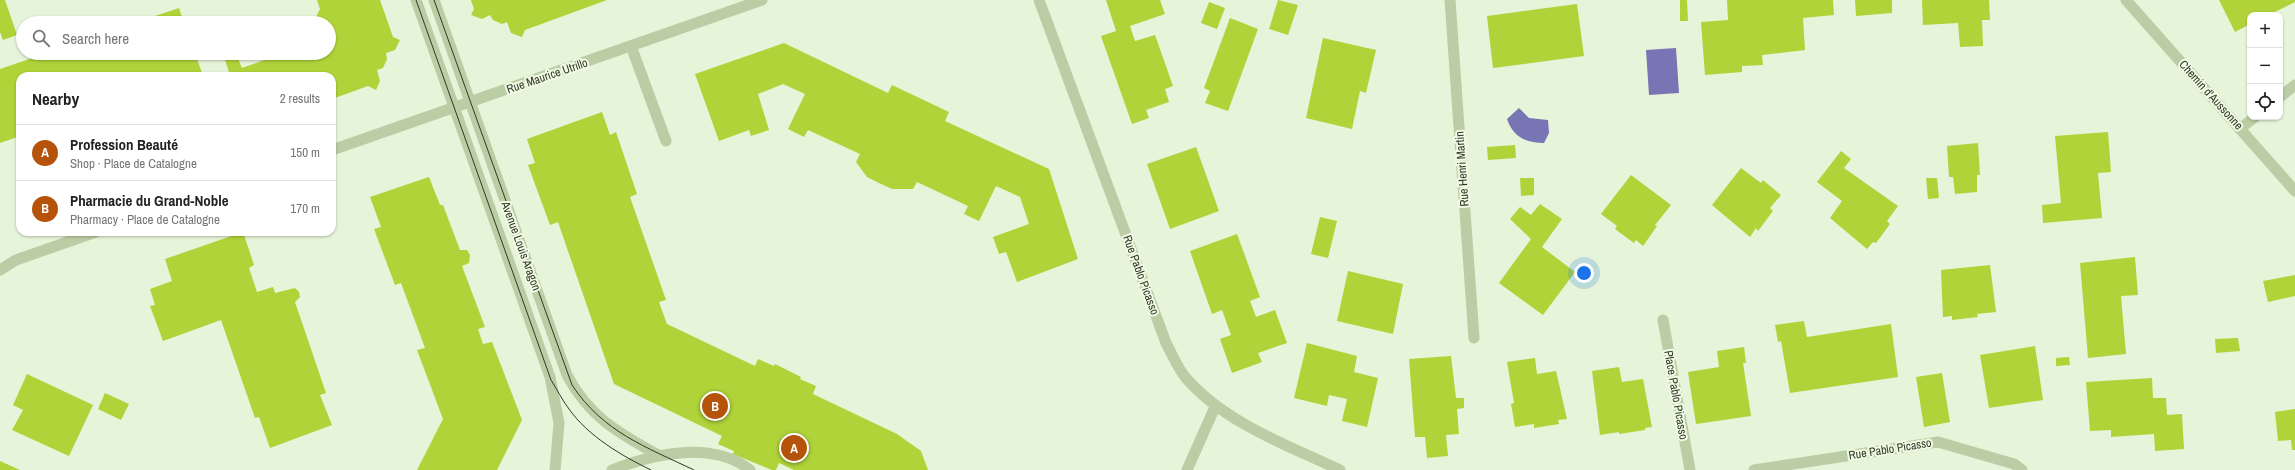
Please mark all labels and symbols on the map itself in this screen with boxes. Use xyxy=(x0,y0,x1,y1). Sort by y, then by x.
street label: Rue Maurice Utrillo xyxy=(504,55,590,97)
street label: Chemin d'Aussonne xyxy=(2176,57,2246,133)
street label: Rue Henri Martin xyxy=(1451,131,1473,207)
street label: Avenue Louis Aragon xyxy=(497,198,545,293)
street label: Rue Pablo Picasso xyxy=(1119,233,1163,317)
your location xyxy=(1574,263,1594,283)
street label: Place Pablo Picasso xyxy=(1660,349,1692,441)
pin: B xyxy=(702,391,728,421)
pin: A xyxy=(781,433,807,463)
street label: Rue Pablo Picasso xyxy=(1847,435,1933,463)

